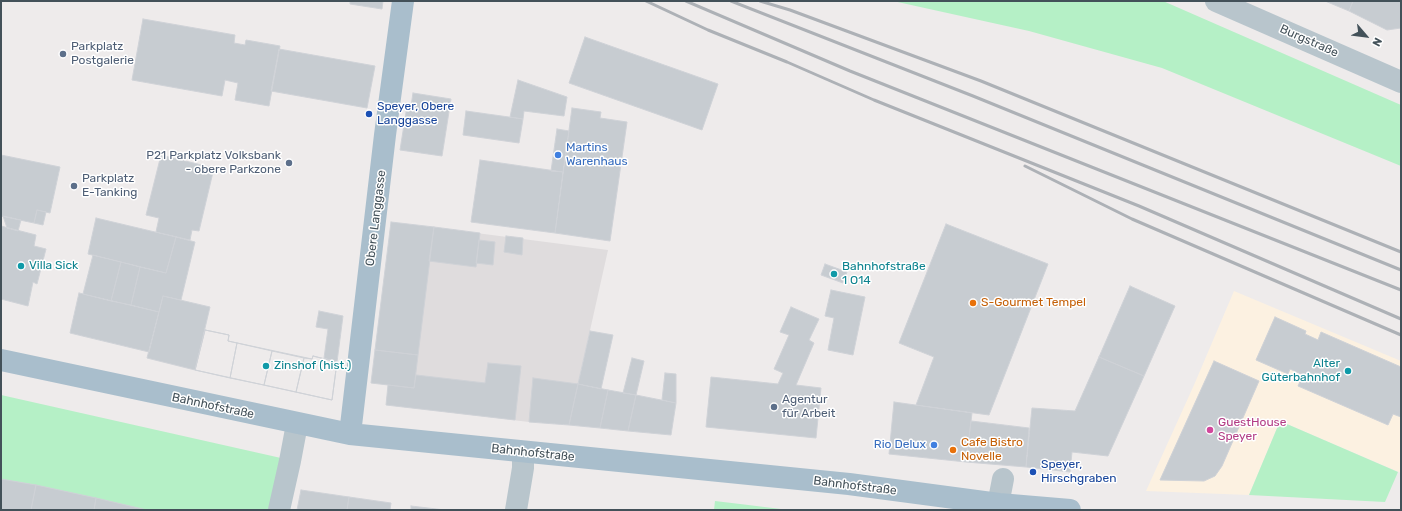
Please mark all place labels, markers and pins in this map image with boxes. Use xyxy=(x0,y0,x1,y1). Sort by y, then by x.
place label: Parkplatz Postgalerie xyxy=(71,40,134,68)
marker: Parkplatz Postgalerie xyxy=(58,49,68,59)
place label: Speyer, Obere Langgasse xyxy=(377,100,454,128)
marker: Speyer, Obere Langgasse xyxy=(364,109,374,119)
place label: Martins Warenhaus xyxy=(566,141,628,169)
place label: P21 Parkplatz Volksbank - obere Parkzone xyxy=(146,149,281,177)
marker: Martins Warenhaus xyxy=(553,150,563,160)
marker: P21 Parkplatz Volksbank - obere Parkzone xyxy=(284,158,294,168)
place label: Parkplatz E-Tanking xyxy=(82,172,137,200)
marker: Parkplatz E-Tanking xyxy=(69,181,79,191)
place label: Villa Sick xyxy=(29,259,78,273)
place label: Bahnhofstraße 1 O14 xyxy=(842,260,926,288)
marker: Villa Sick xyxy=(16,261,26,271)
marker: Bahnhofstraße 1 O14 xyxy=(829,269,839,279)
place label: S-Gourmet Tempel xyxy=(981,296,1086,310)
marker: S-Gourmet Tempel xyxy=(968,298,978,308)
place label: Alter Güterbahnhof xyxy=(1262,357,1340,385)
place label: Zinshof (hist.) xyxy=(274,359,351,373)
marker: Zinshof (hist.) xyxy=(261,361,271,371)
marker: Alter Güterbahnhof xyxy=(1343,366,1353,376)
place label: Agentur für Arbeit xyxy=(782,393,835,421)
marker: Agentur für Arbeit xyxy=(769,402,779,412)
place label: GuestHouse Speyer xyxy=(1218,416,1286,444)
marker: GuestHouse Speyer xyxy=(1205,425,1215,435)
place label: Cafe Bistro Novelle xyxy=(961,436,1023,464)
place label: Rio Delux xyxy=(874,438,926,452)
marker: Rio Delux xyxy=(929,440,939,450)
marker: Cafe Bistro Novelle xyxy=(948,445,958,455)
place label: Speyer, Hirschgraben xyxy=(1041,458,1116,486)
marker: Speyer, Hirschgraben xyxy=(1028,467,1038,477)

